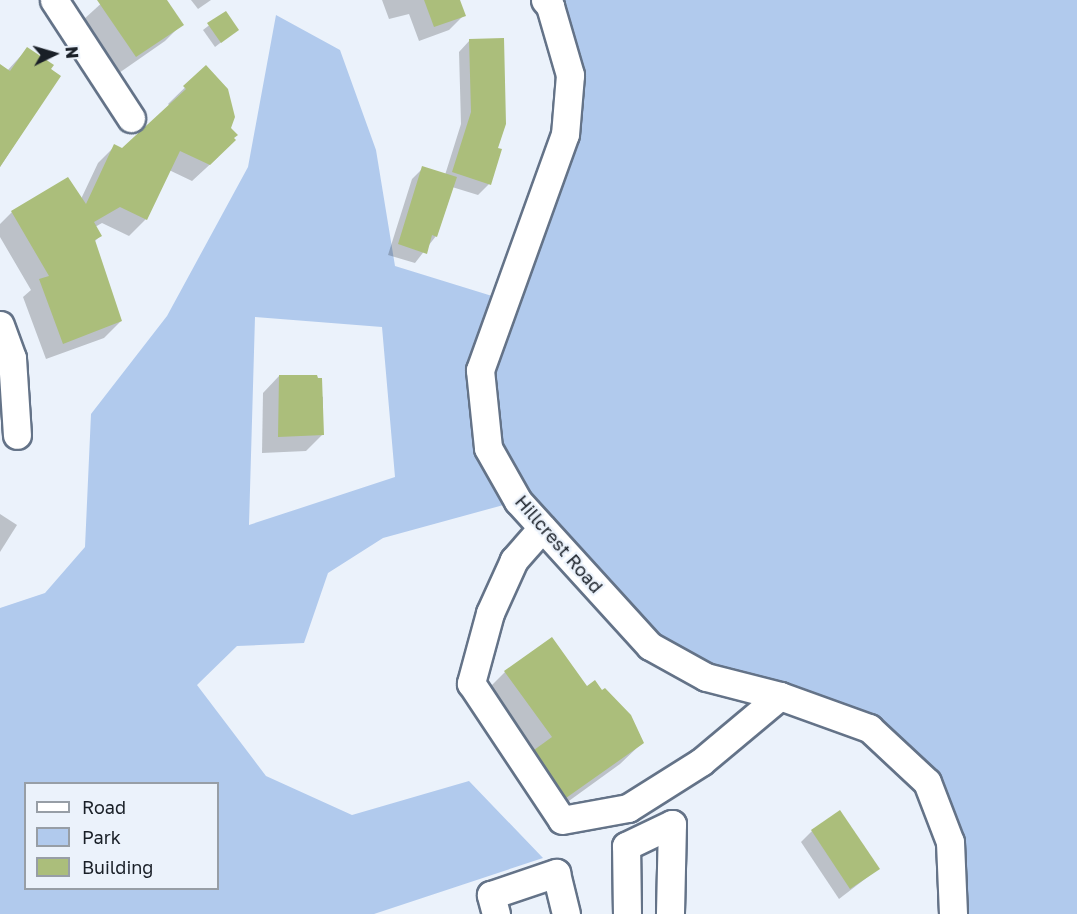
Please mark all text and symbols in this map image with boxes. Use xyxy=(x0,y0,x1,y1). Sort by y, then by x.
north arrow xyxy=(24,24,84,84)
text: N xyxy=(61,45,82,59)
street label: Hillcrest Road xyxy=(511,491,607,597)
legend xyxy=(24,782,219,890)
text: Road xyxy=(82,796,126,818)
text: Park xyxy=(82,826,121,848)
text: Building xyxy=(82,856,153,878)

